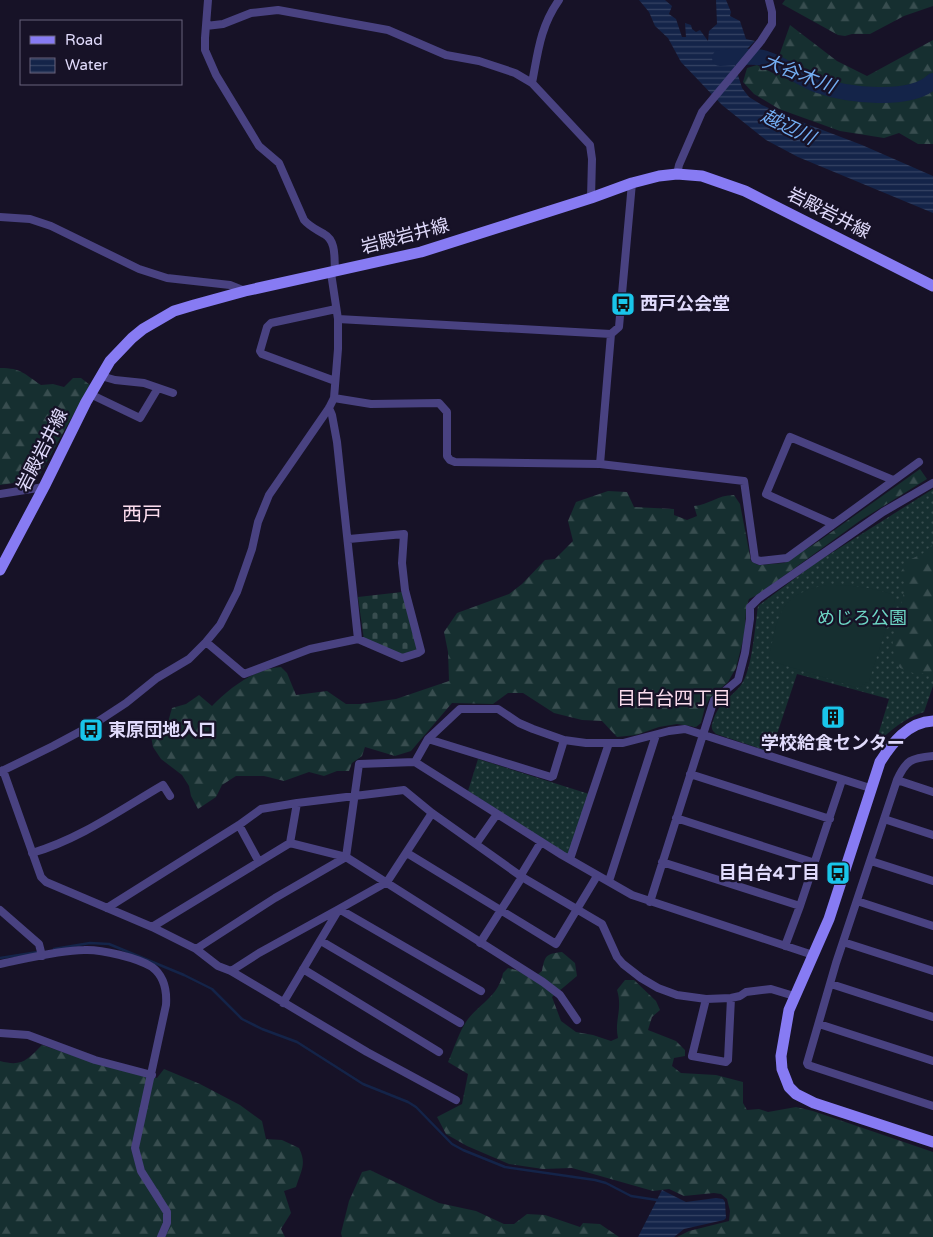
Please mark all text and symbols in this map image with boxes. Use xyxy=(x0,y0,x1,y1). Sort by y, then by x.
legend xyxy=(20,20,182,85)
text: Road xyxy=(65,31,103,49)
water label: 大谷木川 xyxy=(760,50,840,99)
text: Water xyxy=(65,56,108,74)
water label: 越辺川 xyxy=(758,105,820,150)
street label: 岩殿岩井線 xyxy=(784,183,874,243)
street label: 岩殿岩井線 xyxy=(359,214,451,258)
bus stop icon: 西戸公会堂 xyxy=(610,291,636,317)
place label: 西戸公会堂 xyxy=(640,293,730,315)
street label: 岩殿岩井線 xyxy=(12,405,72,495)
district label: 西戸 xyxy=(122,503,162,527)
park label: めじろ公園 xyxy=(817,607,907,629)
district label: 目白台四丁目 xyxy=(617,688,731,710)
building icon: 学校給食センター xyxy=(820,704,846,730)
bus stop icon: 東原団地入口 xyxy=(78,717,104,743)
place label: 東原団地入口 xyxy=(108,719,216,741)
place label: 学校給食センター xyxy=(761,732,905,754)
bus stop icon: 目白台4丁目 xyxy=(825,860,851,886)
place label: 目白台4丁目 xyxy=(719,862,820,884)

